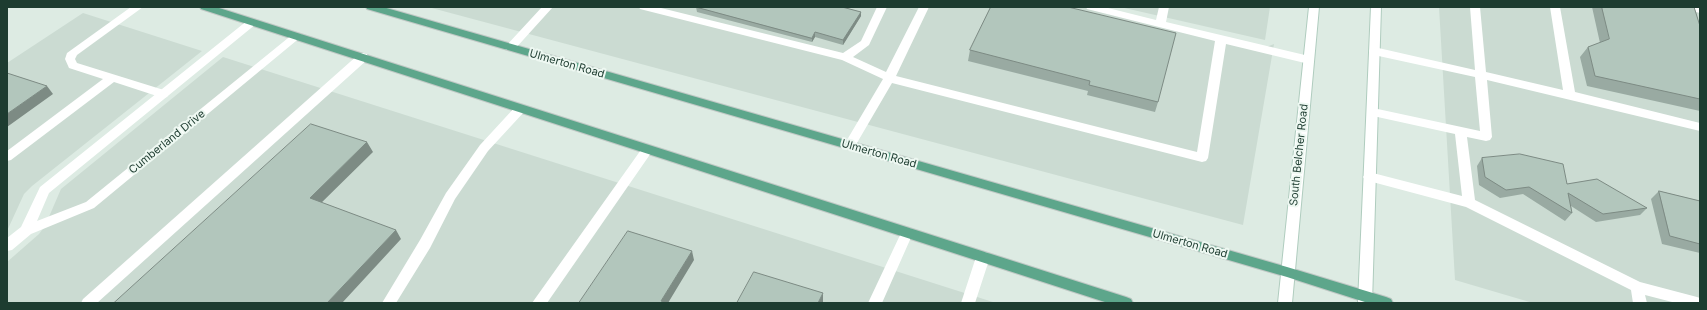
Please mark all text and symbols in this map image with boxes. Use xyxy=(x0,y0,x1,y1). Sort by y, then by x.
street label: Ulmerton Road xyxy=(528,47,606,81)
street label: South Belcher Road xyxy=(1287,103,1311,207)
street label: Cumberland Drive xyxy=(126,107,208,177)
street label: Ulmerton Road xyxy=(840,137,918,171)
street label: Ulmerton Road xyxy=(1151,227,1229,261)

